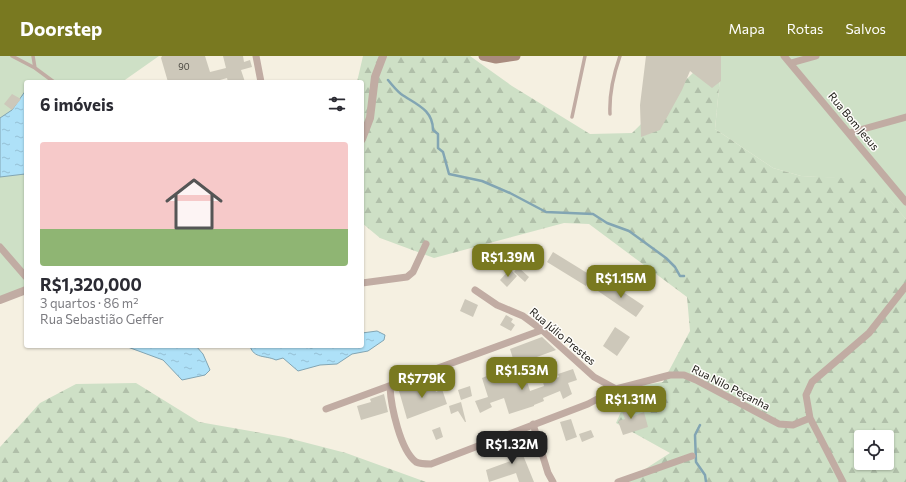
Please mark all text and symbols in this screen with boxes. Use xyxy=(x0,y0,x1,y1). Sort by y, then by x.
text: Doorstep xyxy=(20,17,102,40)
text: Mapa xyxy=(729,20,765,37)
text: Rotas xyxy=(787,20,823,37)
text: Salvos xyxy=(845,20,886,37)
house number: 90 xyxy=(178,61,190,72)
street label: Rua Bom Jesus xyxy=(825,89,882,153)
icon: filters xyxy=(326,93,348,115)
text: 6 imóveis xyxy=(40,94,114,115)
icon: home xyxy=(158,168,230,240)
pin: R$1.39M xyxy=(471,244,545,278)
text: R$1.39M xyxy=(481,249,535,265)
pin: R$1.15M xyxy=(584,265,658,299)
text: R$1.15M xyxy=(596,270,646,286)
text: R$1,320,000 xyxy=(40,274,142,295)
text: 3 quartos · 86 m² xyxy=(40,295,138,311)
street label: Rua Júlio Prestes xyxy=(527,305,599,368)
text: Rua Sebastião Geffer xyxy=(40,311,164,327)
pin: R$1.53M xyxy=(485,357,559,391)
text: R$1.53M xyxy=(495,362,549,378)
street label: Rua Nilo Peçanha xyxy=(690,362,772,412)
pin: R$779K xyxy=(389,365,455,399)
text: R$779K xyxy=(398,370,446,386)
pin: R$1.31M xyxy=(594,386,668,420)
text: R$1.31M xyxy=(605,391,657,407)
map controls xyxy=(854,430,894,470)
button: locate xyxy=(854,430,894,470)
pin: R$1.32M xyxy=(475,431,549,465)
text: R$1.32M xyxy=(485,436,539,452)

